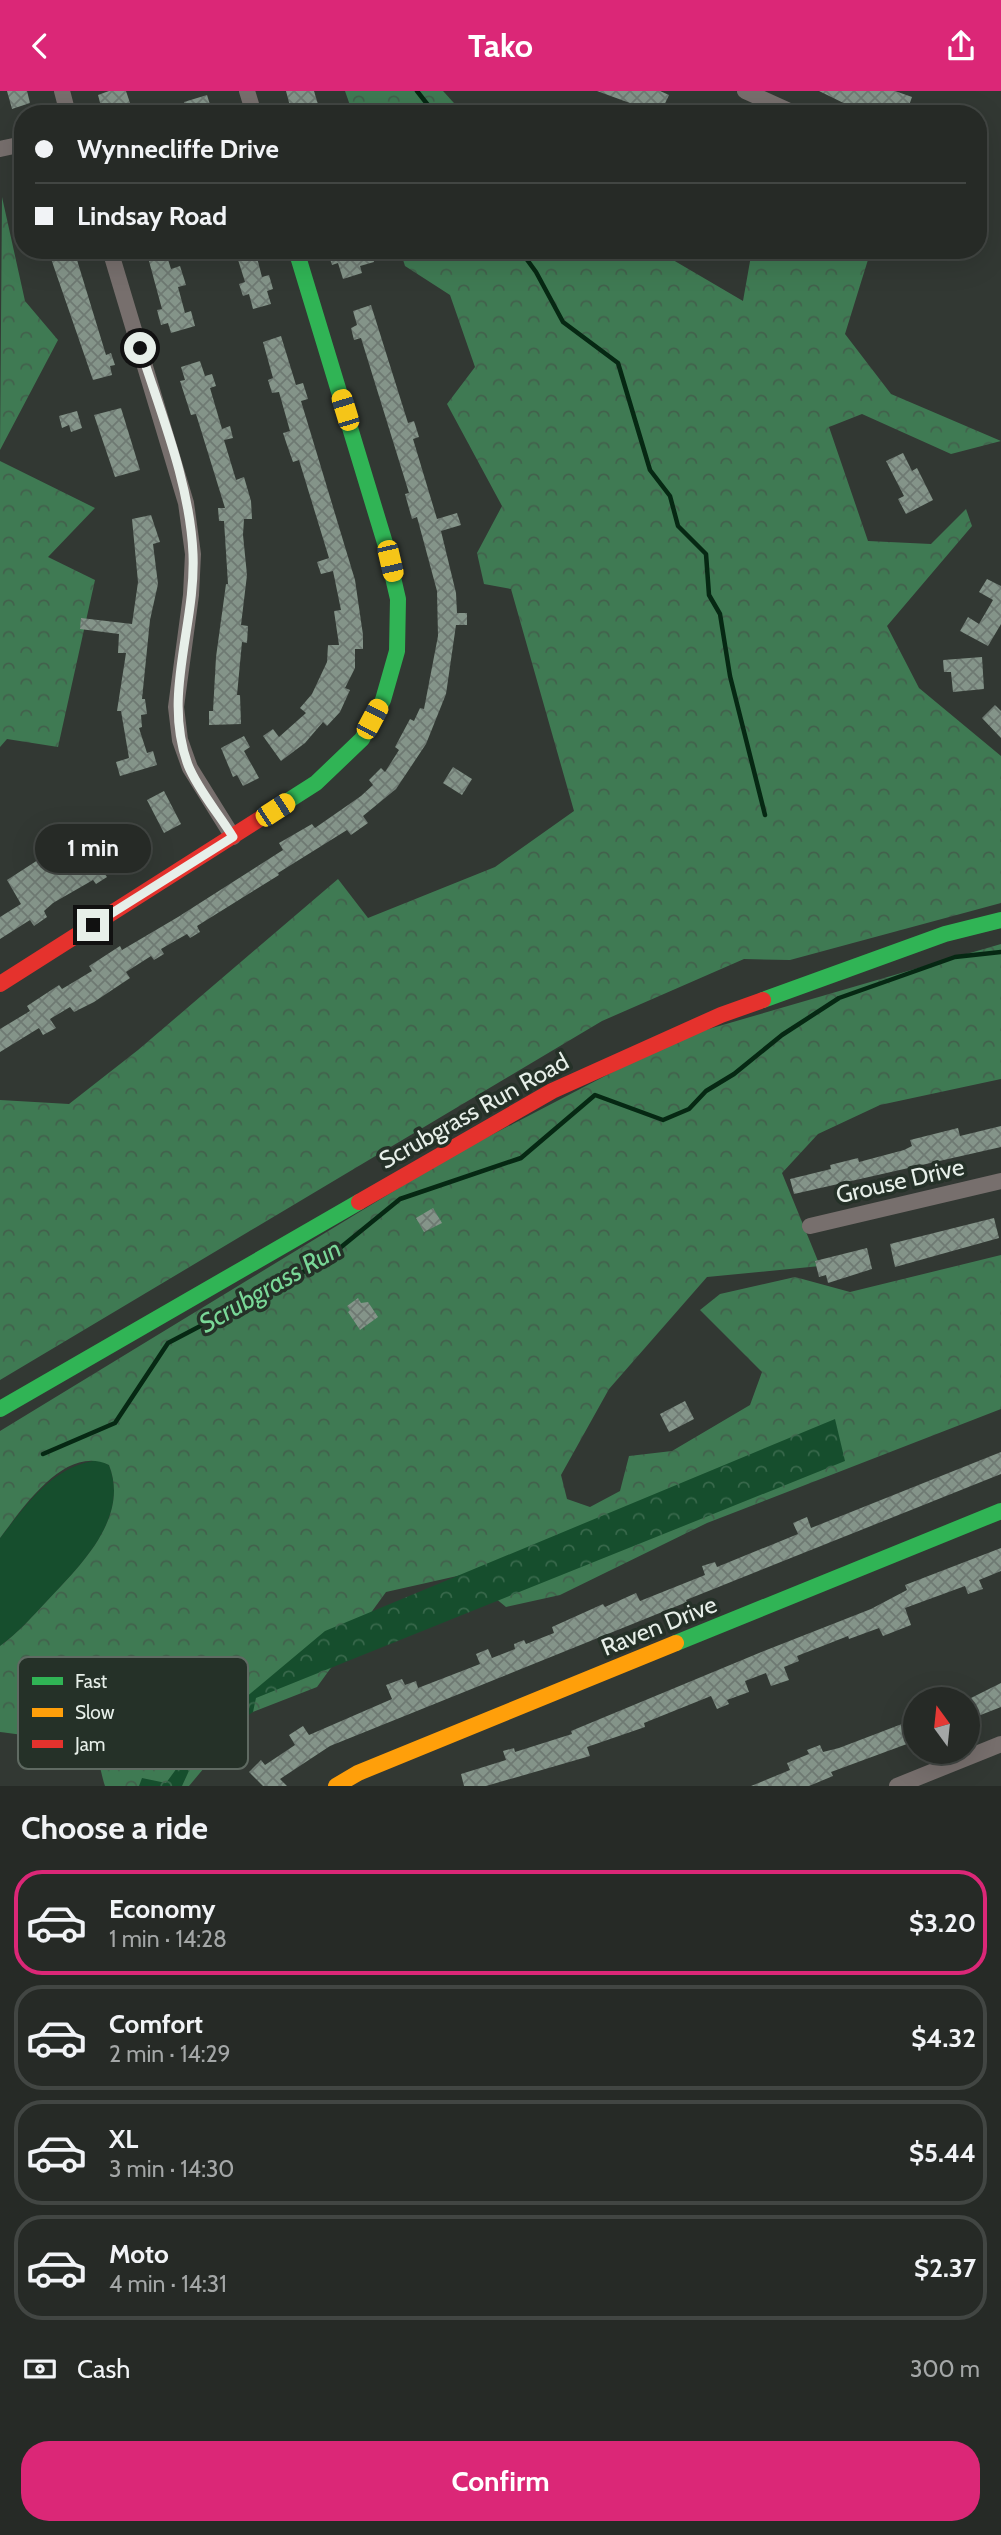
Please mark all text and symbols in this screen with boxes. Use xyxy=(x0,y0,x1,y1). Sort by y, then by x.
text: Tako xyxy=(468,26,533,65)
icon: back xyxy=(21,27,59,65)
icon: share xyxy=(942,27,980,65)
text: Wynnecliffe Drive xyxy=(77,133,279,165)
text: Lindsay Road xyxy=(77,200,227,232)
route start xyxy=(124,332,156,364)
car xyxy=(329,387,362,433)
car xyxy=(376,538,405,584)
car xyxy=(353,696,392,742)
car xyxy=(252,790,299,830)
callout: 1 min xyxy=(35,823,151,873)
text: 1 min xyxy=(67,834,119,862)
route end xyxy=(77,909,109,941)
street label: Scrubgrass Run Road xyxy=(374,1046,574,1175)
street label: Grouse Drive xyxy=(833,1152,967,1209)
water label: Scrubgrass Run xyxy=(193,1232,347,1340)
street label: Raven Drive xyxy=(597,1589,721,1662)
legend xyxy=(18,1657,248,1769)
text: Fast xyxy=(75,1670,108,1693)
north arrow xyxy=(903,1687,980,1764)
map controls xyxy=(903,1687,980,1764)
text: Slow xyxy=(75,1701,115,1724)
text: Jam xyxy=(74,1733,105,1756)
text: Choose a ride xyxy=(21,1808,208,1847)
icon: car xyxy=(25,1891,88,1954)
text: Economy xyxy=(109,1893,215,1925)
text: $3.20 xyxy=(909,1907,976,1939)
text: 1 min · 14:28 xyxy=(109,1925,227,1953)
icon: car xyxy=(25,2006,88,2069)
text: Comfort xyxy=(109,2008,203,2040)
text: $4.32 xyxy=(911,2022,976,2054)
text: 2 min · 14:29 xyxy=(109,2040,231,2068)
icon: car xyxy=(25,2121,88,2184)
text: XL xyxy=(109,2123,138,2155)
text: $5.44 xyxy=(909,2137,976,2169)
text: 3 min · 14:30 xyxy=(109,2155,234,2183)
icon: car xyxy=(25,2236,88,2299)
text: Moto xyxy=(109,2238,169,2270)
text: $2.37 xyxy=(914,2252,976,2284)
text: 4 min · 14:31 xyxy=(109,2270,227,2298)
icon: cash xyxy=(21,2350,59,2388)
text: Cash xyxy=(77,2353,130,2385)
text: 300 m xyxy=(910,2355,980,2383)
button: Confirm xyxy=(21,2441,980,2521)

